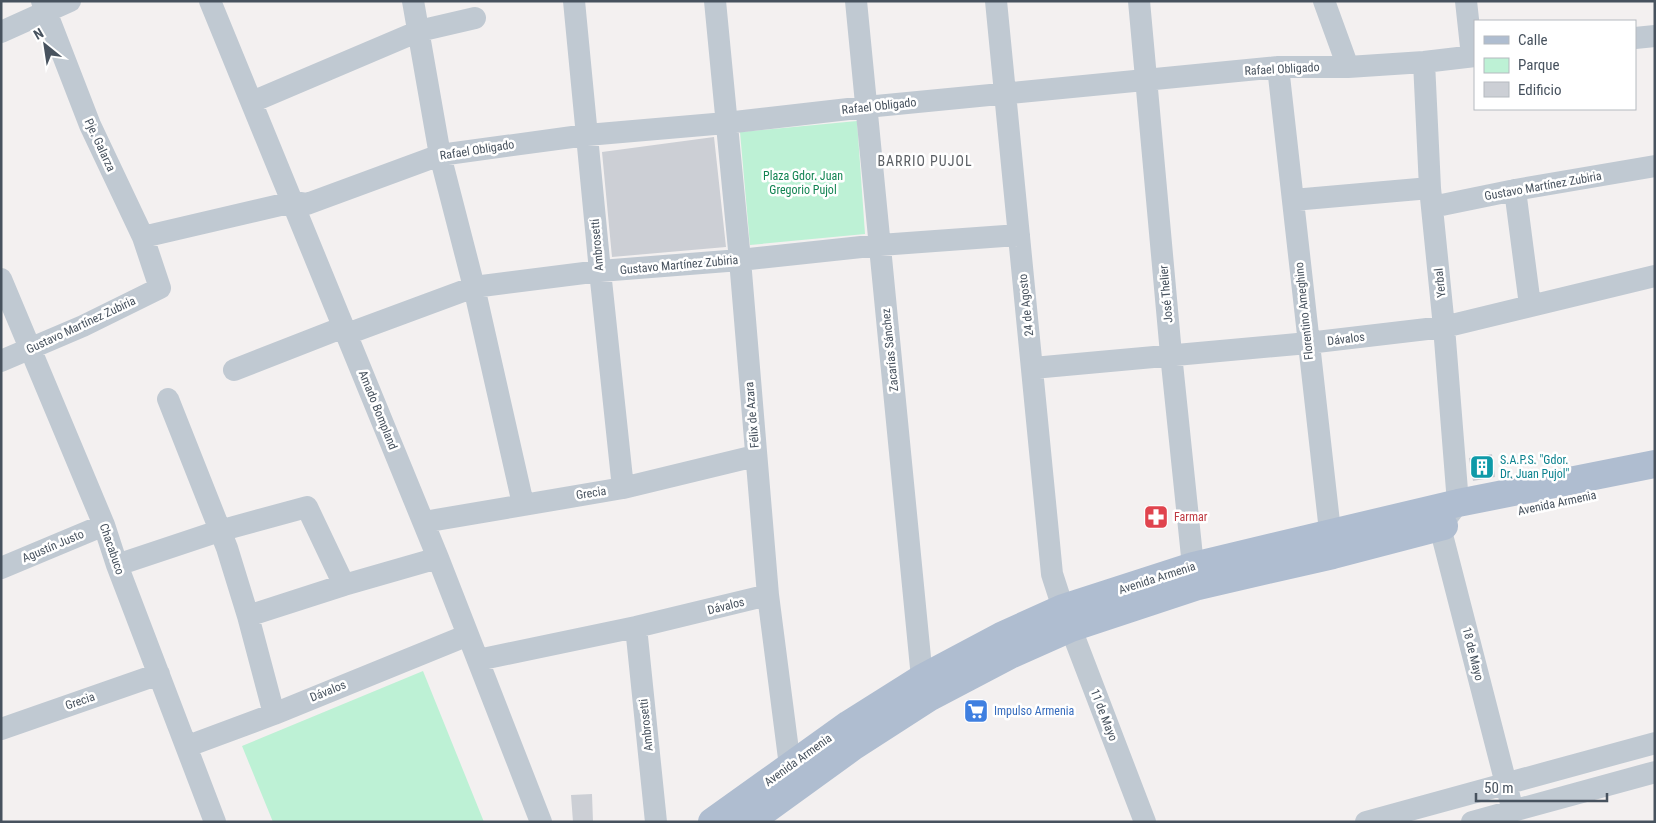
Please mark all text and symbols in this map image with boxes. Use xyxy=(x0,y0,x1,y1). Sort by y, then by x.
north arrow xyxy=(20,20,70,70)
legend xyxy=(1474,20,1636,110)
text: N xyxy=(31,25,46,43)
text: Calle xyxy=(1518,31,1548,49)
text: Parque xyxy=(1518,56,1560,74)
street label: Rafael Obligado xyxy=(1244,60,1320,78)
text: Edificio xyxy=(1518,81,1561,99)
street label: Rafael Obligado xyxy=(841,95,917,117)
street label: Pje. Galarza xyxy=(82,116,118,174)
street label: Rafael Obligado xyxy=(439,137,515,163)
district label: BARRIO PUJOL xyxy=(877,153,973,169)
park label: Plaza Gdor. Juan Gregorio Pujol xyxy=(763,169,843,197)
street label: Gustavo Martínez Zubiria xyxy=(1483,169,1603,203)
street label: Ambrosetti xyxy=(588,218,606,272)
street label: Gustavo Martínez Zubiria xyxy=(619,253,739,277)
street label: Florentino Ameghino xyxy=(1292,261,1316,361)
street label: José Thelier xyxy=(1156,264,1175,323)
street label: Yerbal xyxy=(1431,268,1449,298)
street label: 24 de Agosto xyxy=(1016,273,1036,337)
street label: Gustavo Martínez Zubiria xyxy=(24,293,138,356)
street label: Zacarías Sánchez xyxy=(879,308,901,392)
street label: Dávalos xyxy=(1327,330,1365,348)
street label: Amado Bompland xyxy=(356,368,400,452)
street label: Félix de Azara xyxy=(742,381,762,449)
place label: S.A.P.S. "Gdor. Dr. Juan Pujol" xyxy=(1500,453,1570,481)
building icon: S.A.P.S. "Gdor. Dr. Juan Pujol" xyxy=(1469,454,1495,480)
street label: Grecia xyxy=(575,484,607,502)
street label: Avenida Armenia xyxy=(1516,488,1598,518)
pharmacy icon: Farmar xyxy=(1143,504,1169,530)
place label: Farmar xyxy=(1174,510,1208,524)
street label: Chacabuco xyxy=(97,522,127,576)
street label: Agustín Justo xyxy=(20,527,86,565)
street label: Avenida Armenia xyxy=(1117,559,1197,597)
street label: Dávalos xyxy=(706,595,746,617)
street label: 18 de Mayo xyxy=(1460,626,1486,682)
street label: Dávalos xyxy=(308,677,348,705)
street label: 11 de Mayo xyxy=(1088,687,1120,743)
street label: Grecia xyxy=(63,689,97,713)
street label: Ambrosetti xyxy=(636,698,656,752)
supermarket icon: Impulso Armenia xyxy=(963,698,989,724)
place label: Impulso Armenia xyxy=(994,704,1075,718)
street label: Avenida Armenia xyxy=(762,731,835,789)
scale bar xyxy=(1476,770,1607,802)
text: 50 m xyxy=(1484,779,1514,797)

